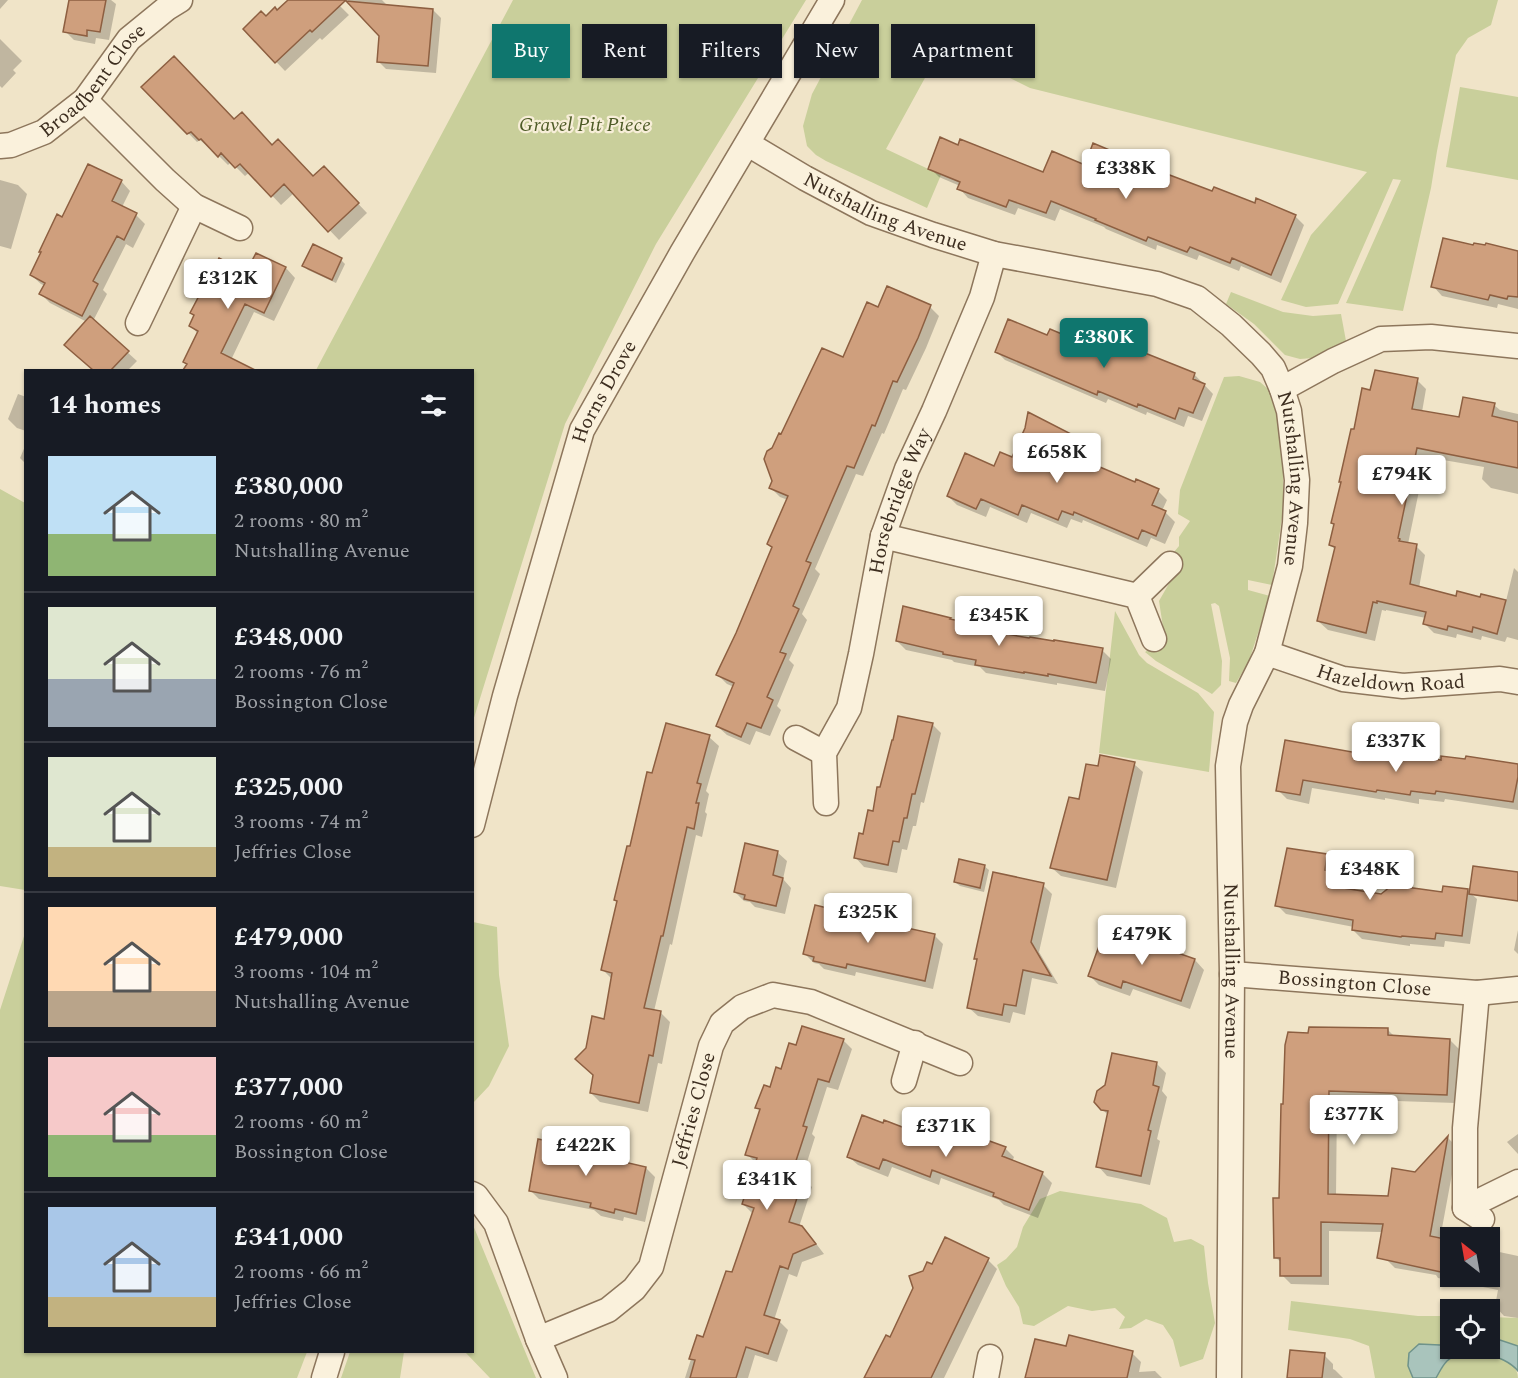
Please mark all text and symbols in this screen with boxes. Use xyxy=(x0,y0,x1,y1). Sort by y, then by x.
street label: Broadbent Close xyxy=(33,16,152,145)
chip: Buy xyxy=(492,24,570,78)
chip: Rent xyxy=(582,24,667,78)
chip: Filters xyxy=(679,24,782,78)
chip: New xyxy=(794,24,879,78)
chip: Apartment xyxy=(891,24,1035,78)
park label: Gravel Pit Piece xyxy=(519,110,651,140)
pin: £338K xyxy=(1084,149,1168,200)
text: £338K xyxy=(1096,153,1156,183)
street label: Nutshalling Avenue xyxy=(798,165,971,260)
pin: £312K xyxy=(186,259,270,310)
text: £312K xyxy=(198,263,258,293)
pin: £380K xyxy=(1062,318,1146,369)
text: £380K xyxy=(1074,322,1134,352)
street label: Horns Drove xyxy=(564,335,645,447)
text: 14 homes xyxy=(48,385,162,425)
street label: Nutshalling Avenue xyxy=(1269,387,1312,567)
icon: filters xyxy=(417,389,450,422)
street label: Horsebridge Way xyxy=(861,422,940,577)
pin: £658K xyxy=(1015,433,1099,484)
text: £658K xyxy=(1027,437,1087,467)
pin: £794K xyxy=(1360,455,1444,506)
text: £794K xyxy=(1372,459,1432,489)
text: £380,000 xyxy=(234,466,343,506)
icon: home xyxy=(96,480,168,552)
text: 2 rooms · 80 m² xyxy=(234,506,368,536)
text: Nutshalling Avenue xyxy=(234,536,410,566)
pin: £345K xyxy=(957,596,1041,647)
text: £345K xyxy=(969,600,1029,630)
text: £348,000 xyxy=(234,617,343,657)
icon: home xyxy=(96,631,168,703)
street label: Hazeldown Road xyxy=(1312,656,1466,701)
text: 2 rooms · 76 m² xyxy=(234,657,368,687)
text: Bossington Close xyxy=(234,687,388,717)
pin: £337K xyxy=(1354,722,1438,773)
text: £337K xyxy=(1366,726,1426,756)
text: £325,000 xyxy=(234,767,343,807)
icon: home xyxy=(96,781,168,853)
text: 3 rooms · 74 m² xyxy=(234,807,368,837)
text: Jeffries Close xyxy=(234,837,352,867)
pin: £348K xyxy=(1328,850,1412,901)
text: £348K xyxy=(1340,854,1400,884)
street label: Nutshalling Avenue xyxy=(1215,883,1247,1059)
pin: £325K xyxy=(826,893,910,944)
text: £325K xyxy=(838,897,898,927)
pin: £479K xyxy=(1100,915,1184,966)
text: £479,000 xyxy=(234,917,343,957)
text: £479K xyxy=(1112,919,1172,949)
icon: home xyxy=(96,931,168,1003)
text: 3 rooms · 104 m² xyxy=(234,957,378,987)
street label: Bossington Close xyxy=(1277,963,1433,1004)
text: Nutshalling Avenue xyxy=(234,987,410,1017)
street label: Jeffries Close xyxy=(664,1049,724,1171)
text: £377,000 xyxy=(234,1067,343,1107)
icon: home xyxy=(96,1081,168,1153)
pin: £377K xyxy=(1312,1095,1396,1146)
text: £377K xyxy=(1324,1099,1384,1129)
text: 2 rooms · 60 m² xyxy=(234,1107,368,1137)
pin: £371K xyxy=(904,1107,988,1158)
text: £371K xyxy=(916,1111,976,1141)
pin: £422K xyxy=(544,1126,628,1177)
text: £422K xyxy=(556,1130,616,1160)
text: Bossington Close xyxy=(234,1137,388,1167)
pin: £341K xyxy=(725,1160,809,1211)
text: £341K xyxy=(737,1164,797,1194)
text: £341,000 xyxy=(234,1217,343,1257)
north arrow xyxy=(1440,1227,1500,1287)
map controls xyxy=(1440,1227,1500,1359)
icon: home xyxy=(96,1231,168,1303)
text: 2 rooms · 66 m² xyxy=(234,1257,368,1287)
text: Jeffries Close xyxy=(234,1287,352,1317)
button: locate xyxy=(1440,1299,1500,1359)

